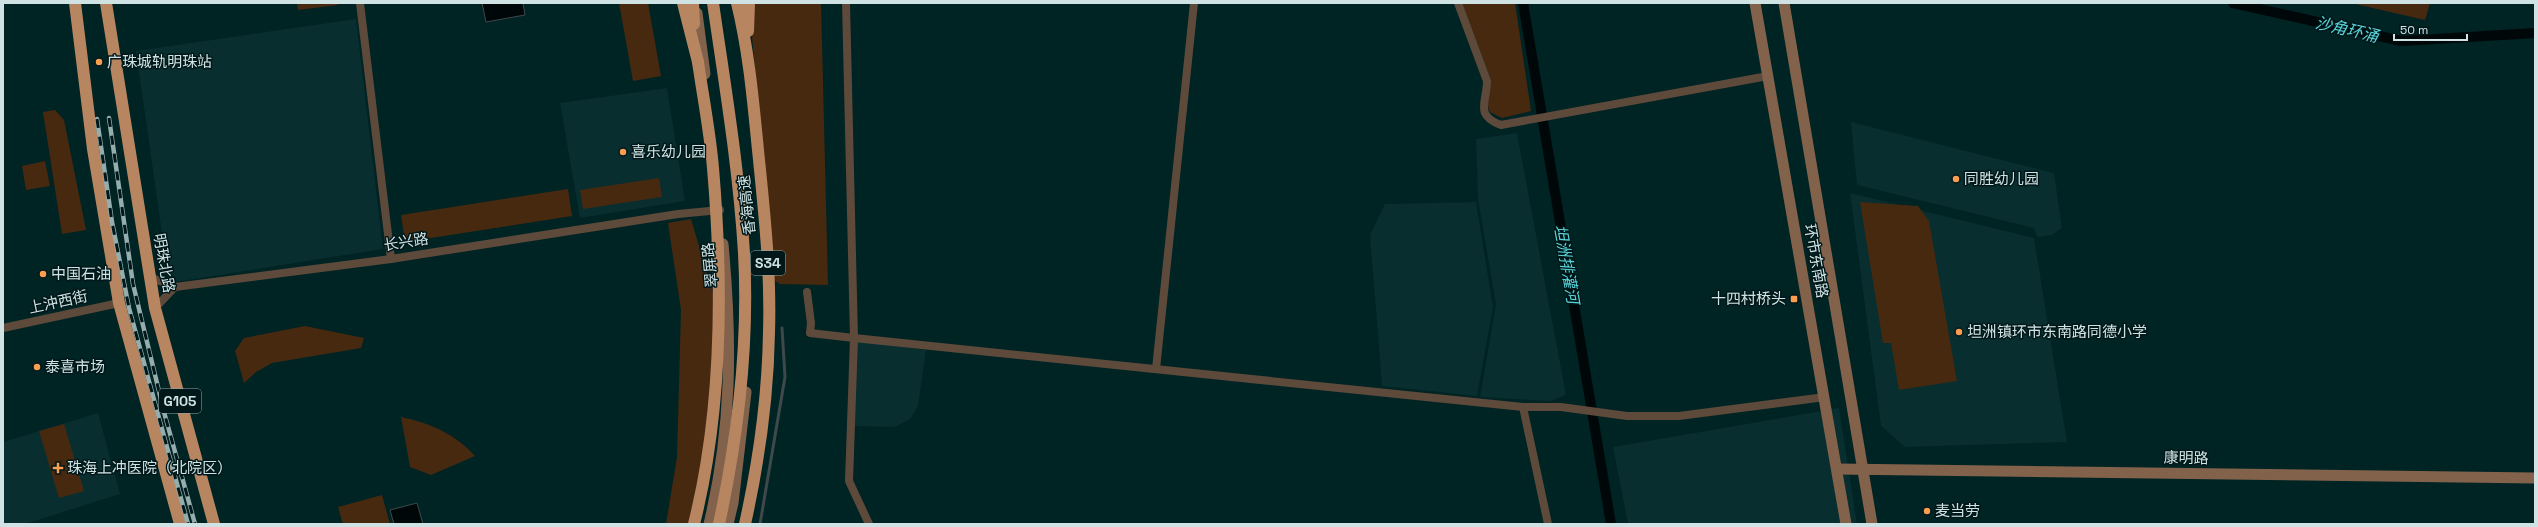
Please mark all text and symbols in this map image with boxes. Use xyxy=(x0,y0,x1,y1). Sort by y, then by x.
water label: 沙角环涌 xyxy=(2313,12,2382,47)
scale bar xyxy=(2394,16,2467,42)
text: 50 m xyxy=(2400,22,2428,38)
place label: 广珠城轨明珠站 xyxy=(107,52,212,71)
marker: 广珠城轨明珠站 xyxy=(94,57,104,67)
place label: 喜乐幼儿园 xyxy=(631,142,706,161)
marker: 喜乐幼儿园 xyxy=(618,147,628,157)
place label: 同胜幼儿园 xyxy=(1964,169,2039,188)
street label: 香海高速 xyxy=(734,174,759,236)
marker: 同胜幼儿园 xyxy=(1951,174,1961,184)
street label: 环市东南路 xyxy=(1801,222,1832,300)
water label: 坦洲排灌河 xyxy=(1549,223,1584,308)
street label: 长兴路 xyxy=(382,229,430,254)
street label: 明珠北路 xyxy=(150,232,179,294)
street label: 翠屏路 xyxy=(698,242,721,288)
road number: S34 xyxy=(751,251,785,275)
place label: 中国石油 xyxy=(51,264,111,283)
marker: 中国石油 xyxy=(38,269,48,279)
street label: 上沖西街 xyxy=(27,286,89,317)
place label: 十四村桥头 xyxy=(1711,289,1786,308)
marker: 十四村桥头 xyxy=(1789,294,1799,304)
place label: 坦洲镇环市东南路同德小学 xyxy=(1967,322,2147,341)
marker: 坦洲镇环市东南路同德小学 xyxy=(1954,327,1964,337)
place label: 泰喜市场 xyxy=(45,357,105,376)
marker: 泰喜市场 xyxy=(32,362,42,372)
road number: G105 xyxy=(159,389,201,413)
street label: 康明路 xyxy=(2163,448,2209,467)
place label: 珠海上冲医院（北院区） xyxy=(67,458,232,477)
marker: 珠海上冲医院（北院区） xyxy=(52,462,64,474)
place label: 麦当劳 xyxy=(1935,501,1980,520)
marker: 麦当劳 xyxy=(1922,506,1932,516)

